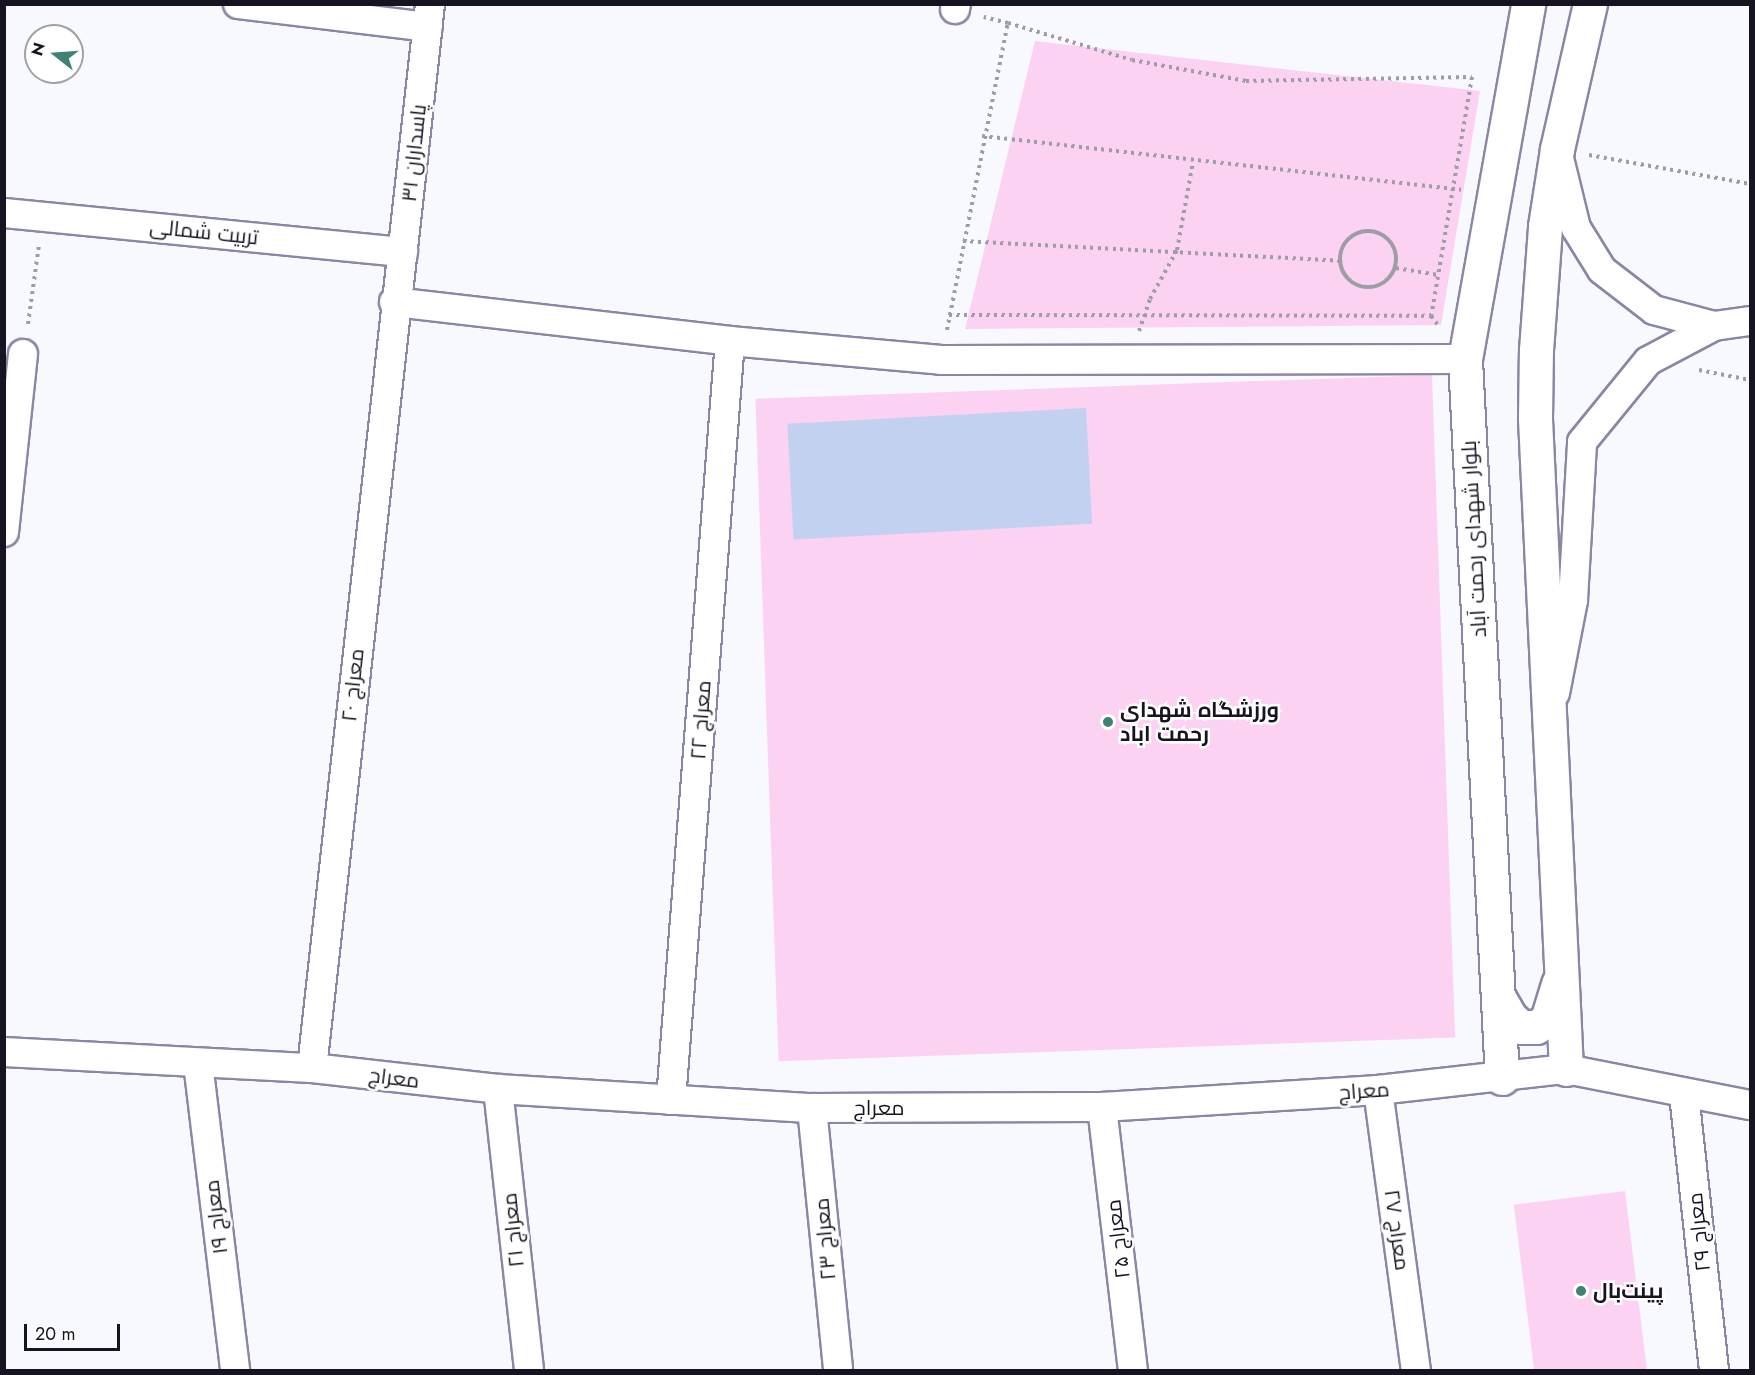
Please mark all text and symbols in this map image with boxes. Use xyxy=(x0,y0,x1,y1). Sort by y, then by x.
north arrow xyxy=(24,24,84,84)
text: N xyxy=(25,40,51,59)
street label: پاسداران ۳۱ xyxy=(396,103,432,203)
street label: تربیت شمالی xyxy=(148,214,260,250)
street label: بلوار شهدای رحمت آباد xyxy=(1456,440,1492,638)
street label: معراج ۲۰ xyxy=(337,647,369,723)
street label: معراج ۲۲ xyxy=(686,680,716,760)
place label: ورزشگاه شهدای رحمت اباد xyxy=(1120,697,1279,747)
marker: ورزشگاه شهدای رحمت اباد xyxy=(1101,715,1115,729)
street label: معراج xyxy=(367,1062,421,1094)
street label: معراج xyxy=(1338,1077,1390,1105)
street label: معراج xyxy=(854,1095,904,1121)
street label: معراج ۱۹ xyxy=(199,1178,233,1256)
street label: معراج ۲۷ xyxy=(1379,1188,1415,1272)
street label: معراج ۲۱ xyxy=(497,1191,529,1269)
street label: معراج ۲۹ xyxy=(1682,1191,1716,1273)
street label: معراج ۲۳ xyxy=(809,1197,841,1281)
street label: معراج ۲۵ xyxy=(1101,1198,1135,1280)
place label: پینت‌بال xyxy=(1593,1278,1663,1304)
marker: پینت‌بال xyxy=(1574,1284,1588,1298)
scale bar xyxy=(27,1312,123,1350)
text: 20 m xyxy=(35,1321,75,1347)

